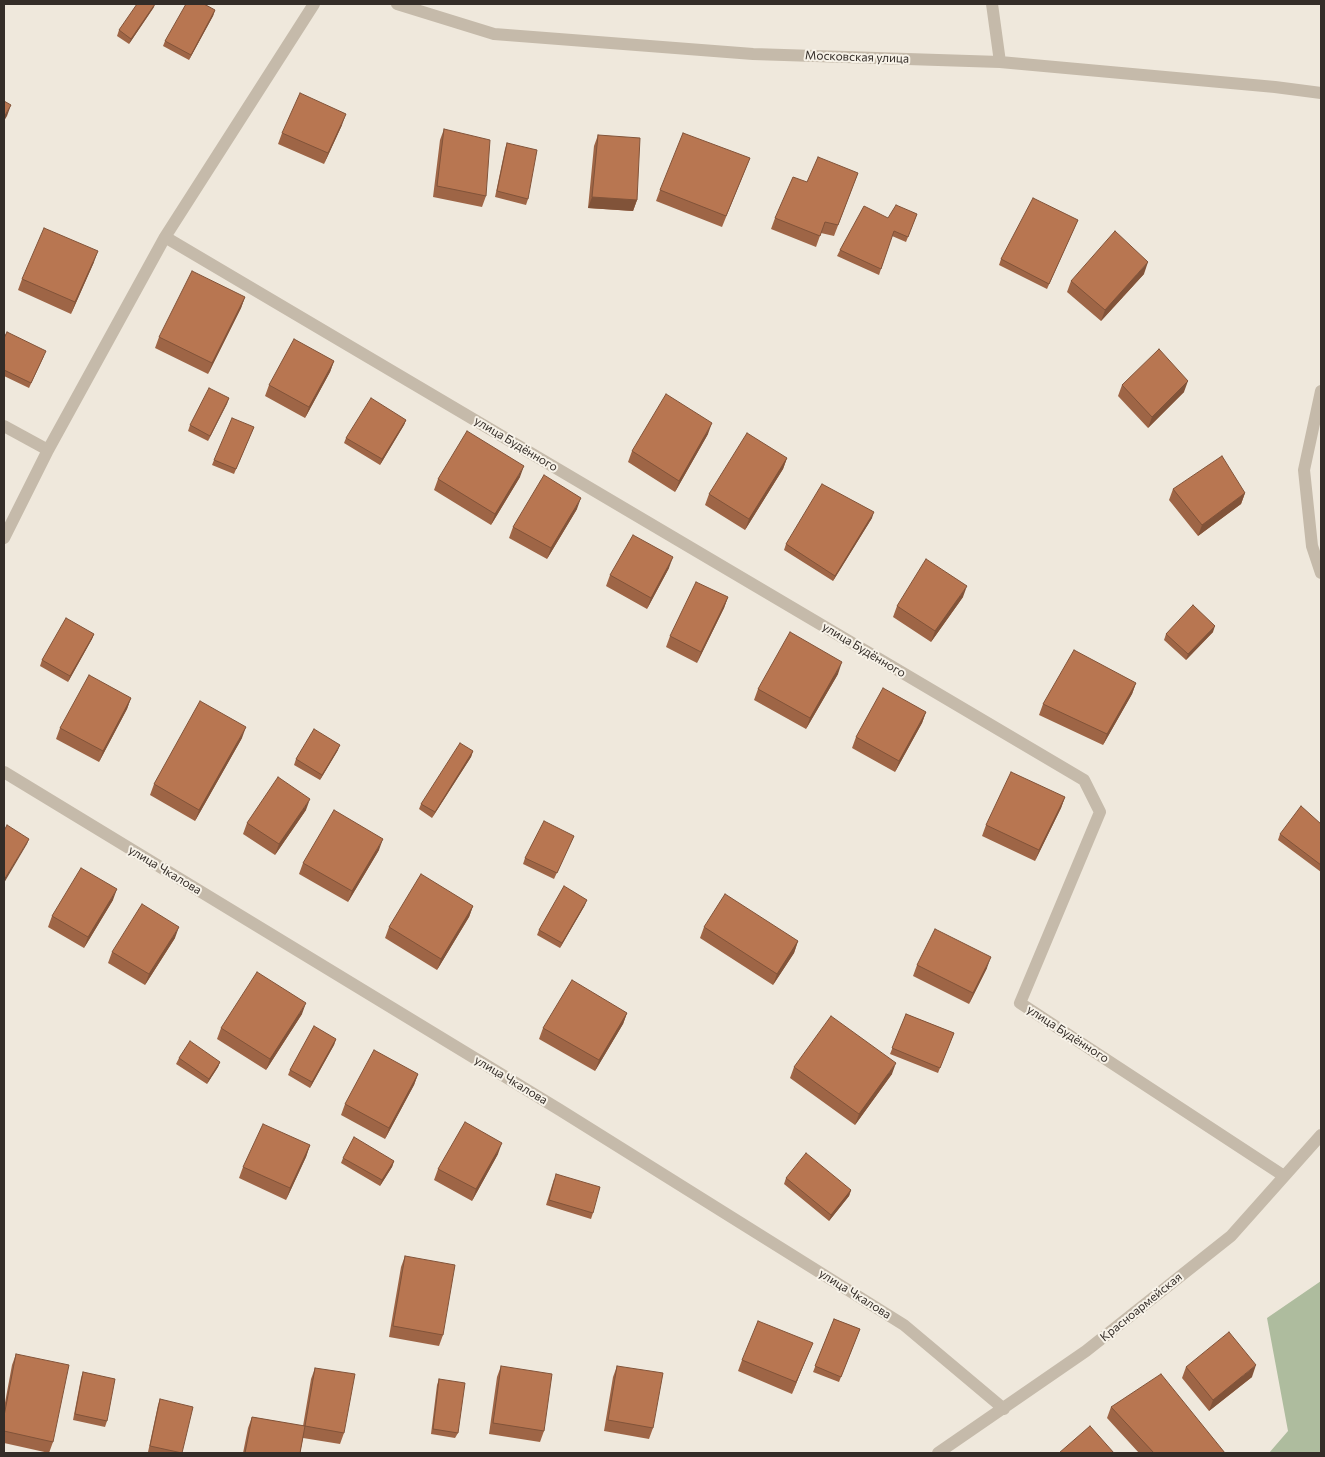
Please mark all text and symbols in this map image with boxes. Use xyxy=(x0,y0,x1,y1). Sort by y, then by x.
street label: Московская улица xyxy=(805,48,909,66)
street label: улица Будённого xyxy=(472,413,560,475)
street label: улица Будённого xyxy=(820,619,908,681)
street label: улица Чкалова xyxy=(126,843,204,897)
street label: улица Будённого xyxy=(1024,1002,1112,1066)
street label: улица Чкалова xyxy=(472,1053,550,1107)
street label: улица Чкалова xyxy=(816,1266,894,1322)
street label: Красноармейская xyxy=(1097,1270,1185,1344)

